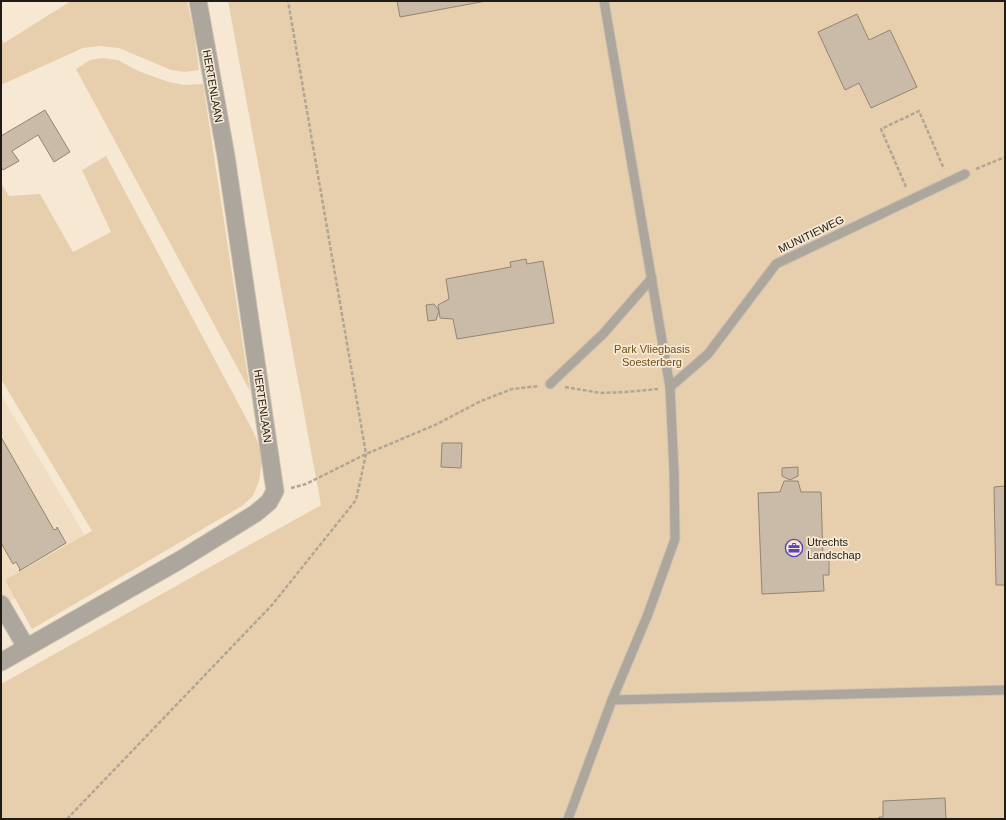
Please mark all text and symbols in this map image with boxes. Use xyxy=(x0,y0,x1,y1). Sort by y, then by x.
street label: HERTENLAAN xyxy=(201,49,225,123)
street label: MUNITIEWEG xyxy=(776,213,846,255)
park label: Park Vliegbasis Soesterberg xyxy=(614,343,690,368)
street label: HERTENLAAN xyxy=(252,369,274,443)
place label: Utrechts Landschap xyxy=(807,536,861,561)
office icon: Utrechts Landschap xyxy=(784,538,804,558)

